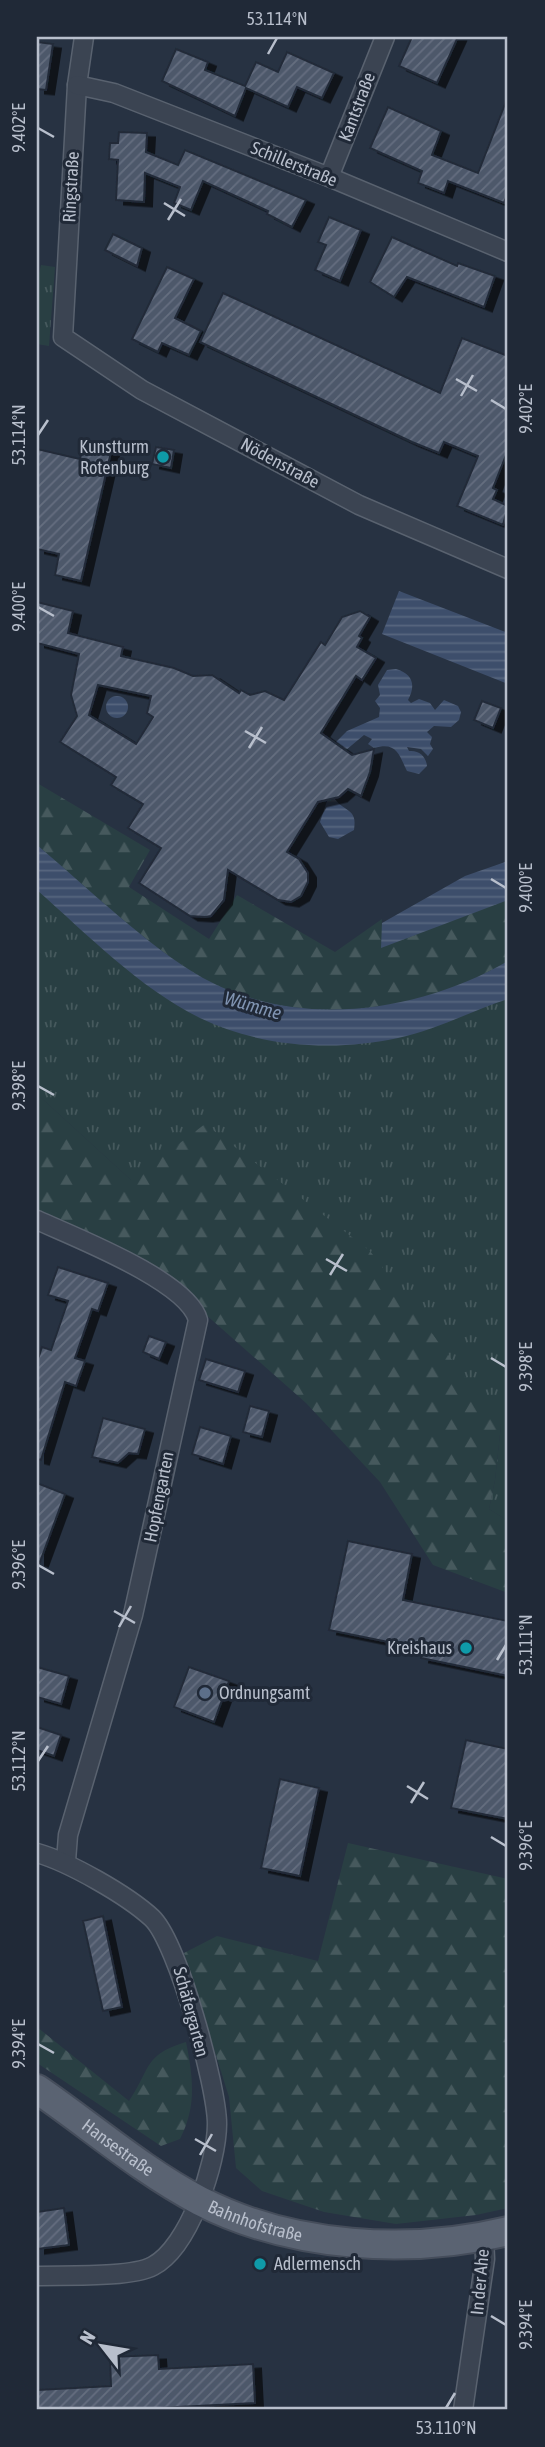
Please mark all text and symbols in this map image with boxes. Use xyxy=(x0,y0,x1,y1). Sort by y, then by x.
text: 53.114°N xyxy=(246,8,308,29)
street label: Kantstraße xyxy=(334,69,379,144)
text: 9.402°E xyxy=(8,103,29,153)
street label: Schillerstraße xyxy=(248,137,341,190)
street label: Ringstraße xyxy=(58,151,83,223)
text: 9.402°E xyxy=(515,384,536,434)
text: 53.114°N xyxy=(8,404,29,466)
street label: Nödenstraße xyxy=(237,433,323,492)
place label: Kunstturm Rotenburg xyxy=(79,436,149,478)
marker: Kunstturm Rotenburg xyxy=(155,449,171,465)
text: 9.400°E xyxy=(8,582,29,632)
text: 9.400°E xyxy=(515,863,536,913)
water label: Wümme xyxy=(222,986,284,1024)
text: 9.398°E xyxy=(8,1061,29,1111)
text: 9.398°E xyxy=(515,1342,536,1392)
street label: Hopfengarten xyxy=(139,1450,178,1544)
text: 9.396°E xyxy=(8,1540,29,1590)
text: 53.111°N xyxy=(515,1614,536,1676)
place label: Kreishaus xyxy=(387,1637,452,1658)
marker: Kreishaus xyxy=(458,1640,474,1656)
place label: Ordnungsamt xyxy=(219,1682,310,1703)
marker: Ordnungsamt xyxy=(197,1685,213,1701)
text: 53.112°N xyxy=(8,1730,29,1792)
text: 9.396°E xyxy=(515,1821,536,1871)
street label: Schäfergarten xyxy=(169,1965,214,2059)
text: 9.394°E xyxy=(8,2019,29,2069)
street label: Hansestraße xyxy=(78,2114,158,2180)
street label: Bahnhofstraße xyxy=(205,2195,304,2245)
street label: In der Ahe xyxy=(466,2248,493,2316)
place label: Adlermensch xyxy=(274,2253,361,2274)
marker: Adlermensch xyxy=(252,2256,268,2272)
text: 9.394°E xyxy=(515,2300,536,2350)
north arrow xyxy=(66,2310,136,2380)
text: N xyxy=(75,2327,100,2348)
text: 53.110°N xyxy=(415,2417,477,2438)

